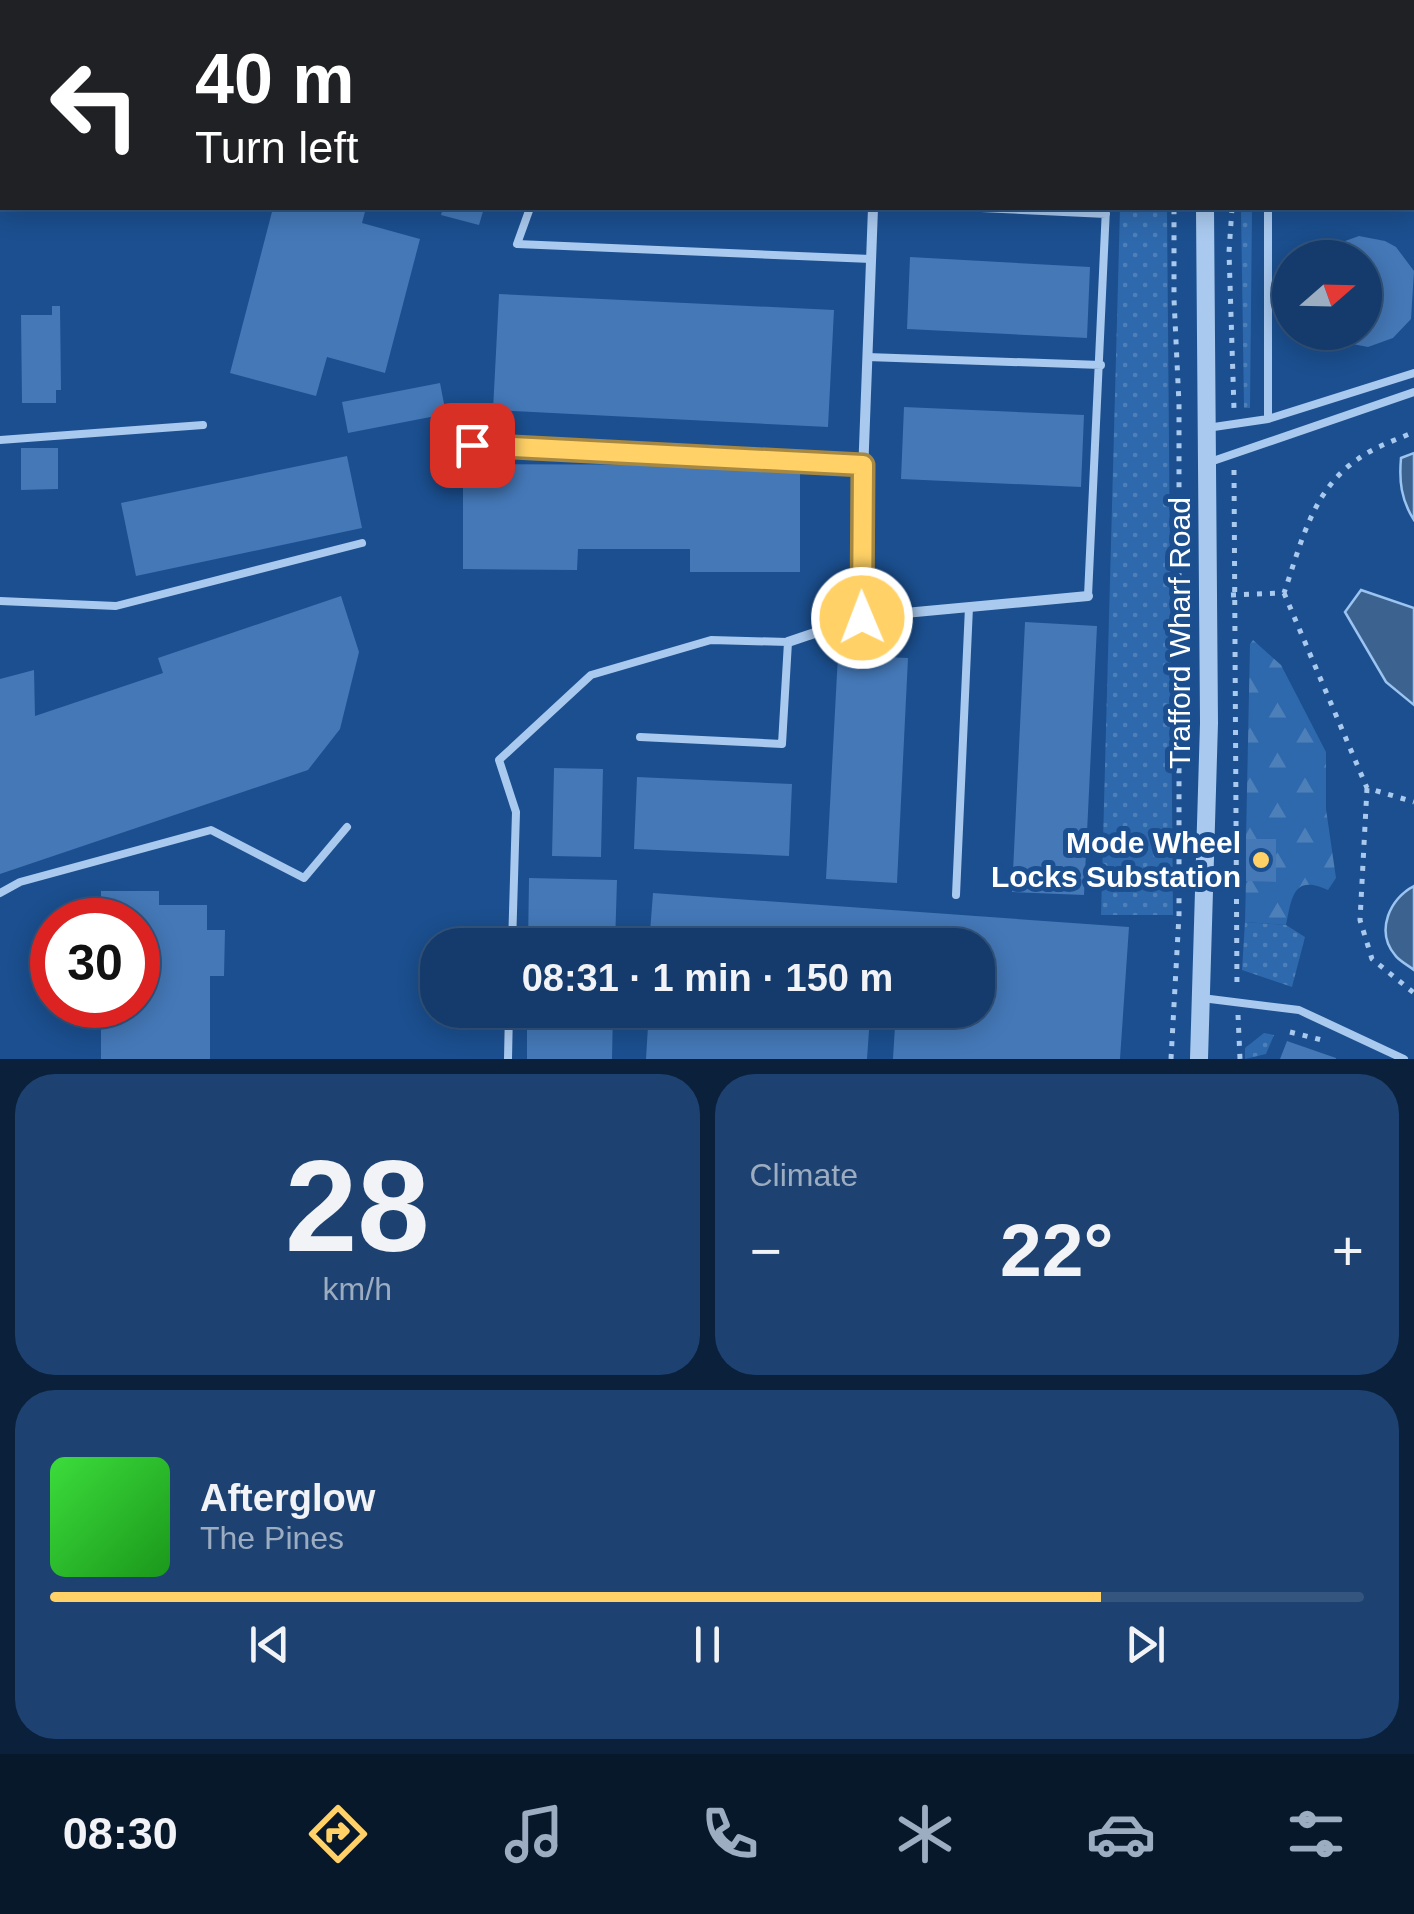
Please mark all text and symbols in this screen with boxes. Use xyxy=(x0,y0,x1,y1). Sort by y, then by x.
icon: left xyxy=(30,40,160,170)
text: 40 m xyxy=(195,40,355,118)
text: Turn left xyxy=(195,122,358,173)
north arrow xyxy=(1272,240,1382,350)
map controls xyxy=(1272,240,1382,350)
pin xyxy=(430,403,515,488)
icon: arrive xyxy=(445,418,500,473)
street label: Trafford Wharf Road xyxy=(1163,497,1196,769)
position arrow xyxy=(810,566,914,670)
place label: Mode Wheel Locks Substation xyxy=(991,826,1241,893)
marker: Mode Wheel Locks Substation xyxy=(1250,849,1272,871)
speed limit sign: 30 xyxy=(30,898,160,1028)
text: 08:31 · 1 min · 150 m xyxy=(522,957,893,999)
text: 28 xyxy=(285,1133,430,1279)
text: Climate xyxy=(750,1157,858,1193)
text: 22° xyxy=(1000,1208,1113,1292)
text: − xyxy=(750,1220,782,1282)
text: + xyxy=(1332,1220,1364,1282)
text: km/h xyxy=(323,1271,392,1307)
text: Afterglow xyxy=(200,1477,375,1519)
text: The Pines xyxy=(200,1520,344,1556)
icon: previous xyxy=(242,1617,297,1672)
icon: pause xyxy=(680,1617,735,1672)
icon: next xyxy=(1118,1617,1173,1672)
icon: directions xyxy=(303,1799,373,1869)
icon: music xyxy=(499,1799,569,1869)
icon: phone xyxy=(695,1799,765,1869)
icon: climate xyxy=(890,1799,960,1869)
icon: car xyxy=(1086,1799,1156,1869)
icon: filters xyxy=(1281,1799,1351,1869)
text: 08:30 xyxy=(63,1808,178,1859)

